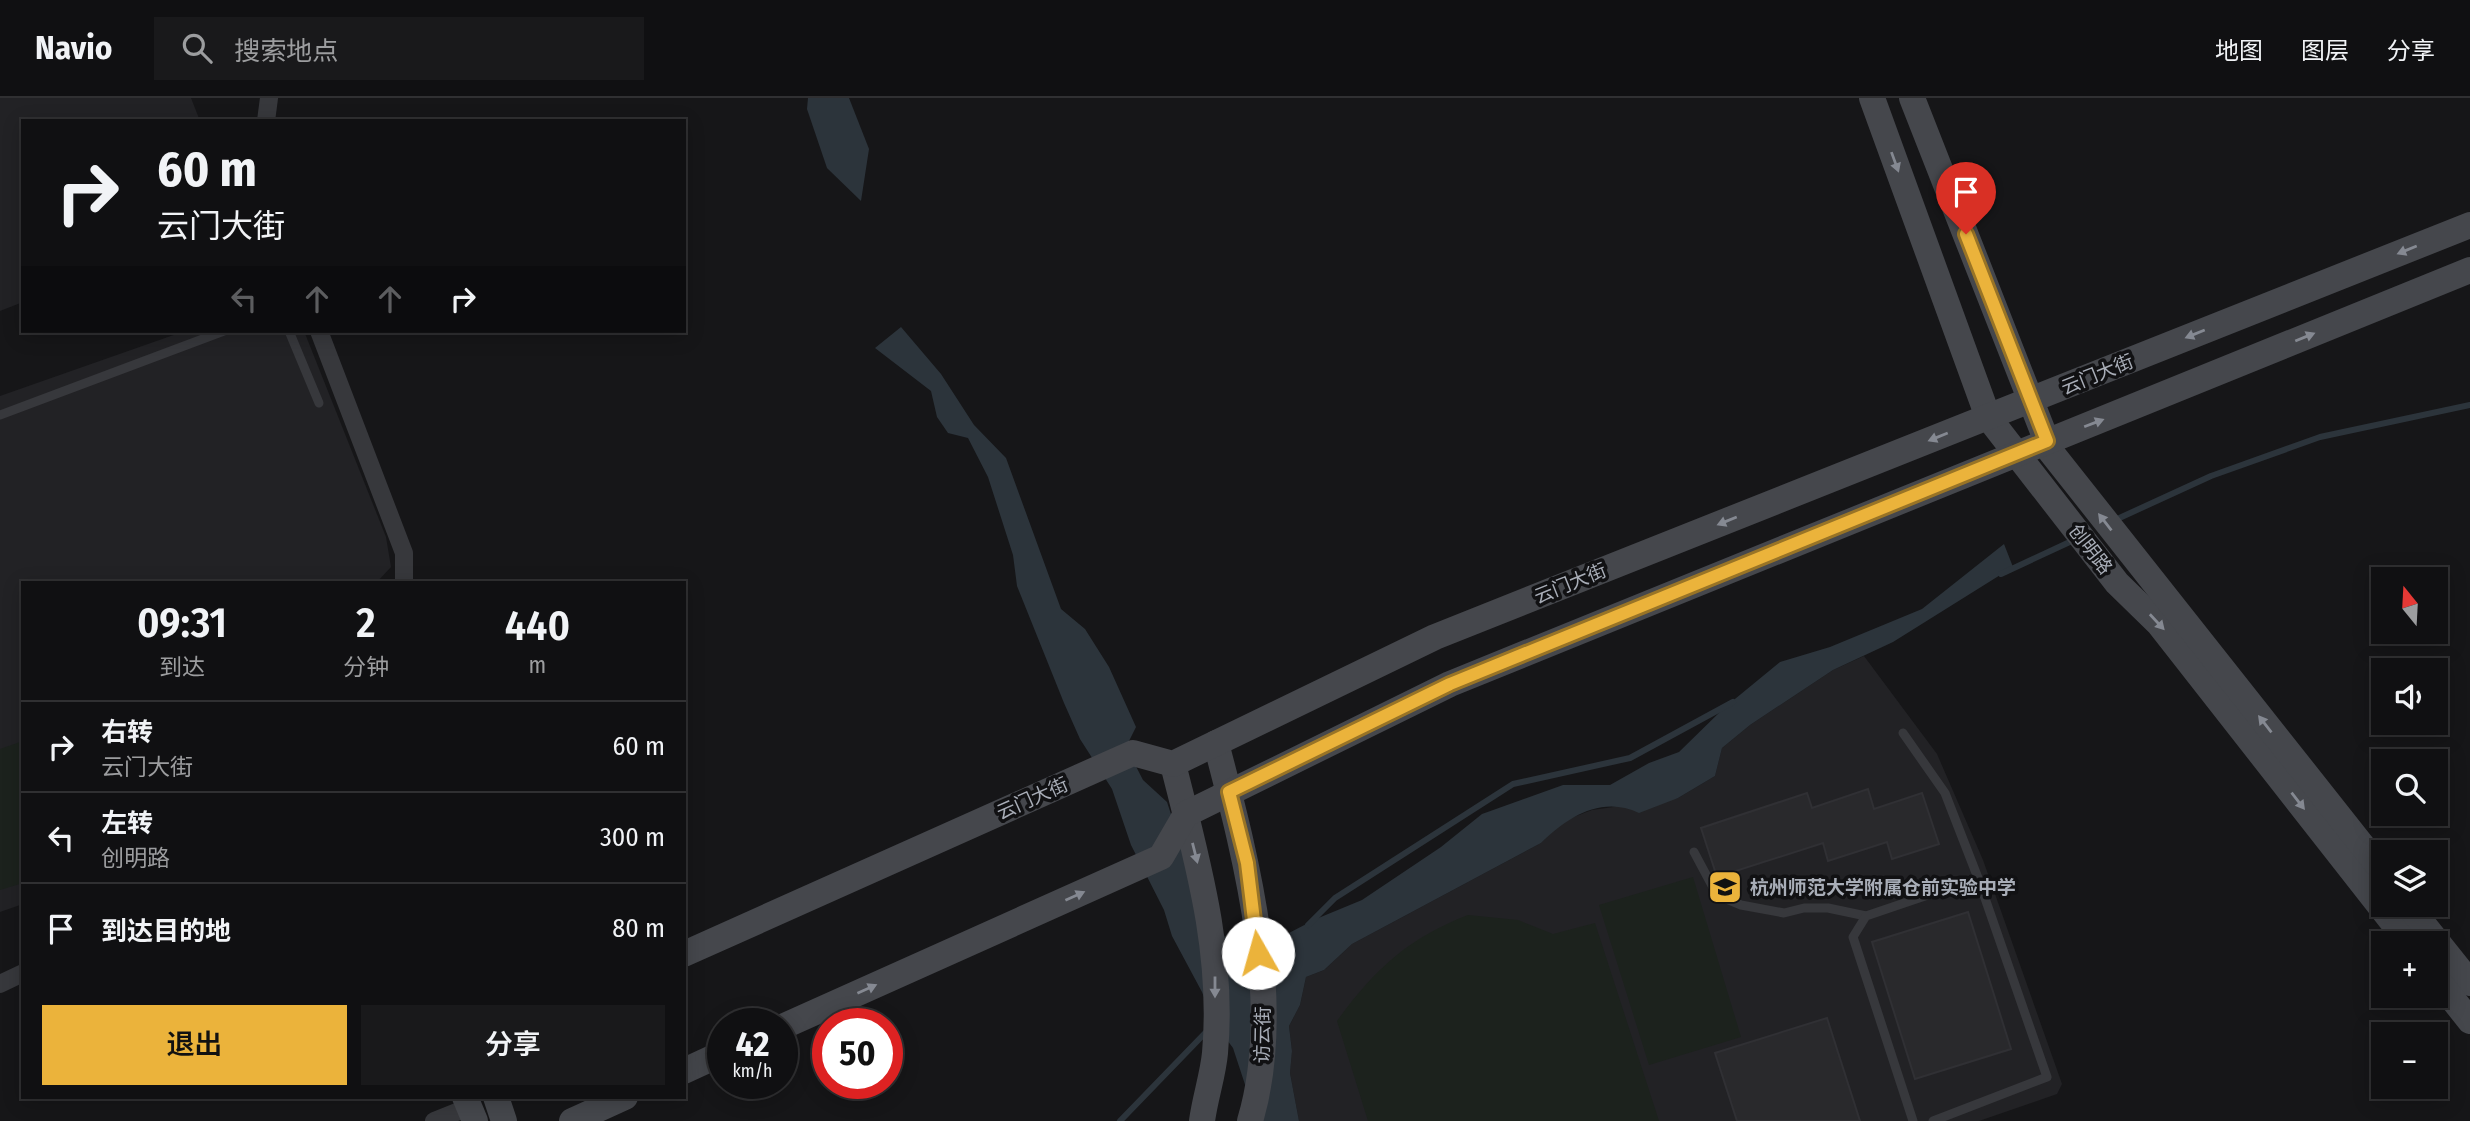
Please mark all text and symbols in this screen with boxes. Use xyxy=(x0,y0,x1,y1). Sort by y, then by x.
search box xyxy=(154,17,644,80)
text: Navio xyxy=(35,28,112,68)
icon: search xyxy=(178,29,216,67)
text: 搜索地点 xyxy=(234,36,338,67)
text: 地图 xyxy=(2215,37,2263,65)
text: 图层 xyxy=(2301,37,2349,65)
text: 分享 xyxy=(2387,37,2435,65)
text: 60 m xyxy=(157,140,257,199)
icon: right xyxy=(42,147,133,238)
one-way arrow xyxy=(1890,152,1901,173)
pin xyxy=(1936,162,1996,234)
icon: arrive xyxy=(1947,173,1985,211)
text: 云门大街 xyxy=(157,207,285,245)
one-way arrow xyxy=(2396,245,2417,256)
icon: left xyxy=(225,280,263,318)
icon: ahead xyxy=(298,280,336,318)
icon: ahead xyxy=(371,280,409,318)
icon: right xyxy=(444,280,482,318)
one-way arrow xyxy=(2185,329,2206,340)
one-way arrow xyxy=(2294,332,2315,343)
street label: 云门大街 xyxy=(2058,350,2137,399)
one-way arrow xyxy=(2083,417,2104,428)
one-way arrow xyxy=(1928,431,1949,442)
one-way arrow xyxy=(2098,513,2113,530)
one-way arrow xyxy=(1716,515,1737,526)
street label: 创明路 xyxy=(2064,520,2117,579)
street label: 云门大街 xyxy=(1531,559,1610,608)
north arrow xyxy=(2371,567,2448,644)
map controls xyxy=(2371,567,2448,1099)
text: 09:31 xyxy=(137,598,227,648)
text: 2 xyxy=(356,598,376,648)
text: 440 xyxy=(505,601,570,651)
one-way arrow xyxy=(2148,613,2164,630)
text: m xyxy=(529,651,546,679)
text: 到达 xyxy=(159,653,205,681)
text: 分钟 xyxy=(343,653,389,681)
button: sound xyxy=(2371,658,2448,735)
one-way arrow xyxy=(2258,715,2273,733)
text: 右转 xyxy=(101,717,153,748)
icon: right xyxy=(42,728,80,766)
text: 60 m xyxy=(612,731,665,762)
button: search xyxy=(2371,749,2448,826)
text: 云门大街 xyxy=(101,753,193,781)
street label: 云门大街 xyxy=(993,772,1072,824)
one-way arrow xyxy=(2290,791,2305,809)
text: 左转 xyxy=(101,808,153,839)
icon: left xyxy=(42,819,80,857)
text: 300 m xyxy=(600,822,665,853)
button: layers xyxy=(2371,840,2448,917)
one-way arrow xyxy=(1190,842,1201,864)
text: 创明路 xyxy=(101,844,170,872)
school or university icon: 杭州师范大学附属仓前实验中学 xyxy=(1706,868,1744,906)
place label: 杭州师范大学附属仓前实验中学 xyxy=(1750,876,2016,899)
one-way arrow xyxy=(1064,890,1085,901)
icon: arrive xyxy=(42,910,80,948)
text: 80 m xyxy=(612,913,665,944)
text: 到达目的地 xyxy=(101,916,231,947)
position arrow xyxy=(1221,916,1295,990)
button: + xyxy=(2371,931,2448,1008)
one-way arrow xyxy=(1209,977,1221,999)
one-way arrow xyxy=(857,983,877,995)
button: 退出 xyxy=(42,1005,347,1085)
button: 分享 xyxy=(361,1005,665,1085)
street label: 访云街 xyxy=(1251,1006,1274,1064)
speed limit sign: 50 xyxy=(812,1008,903,1099)
button: − xyxy=(2371,1022,2448,1099)
text: 42 xyxy=(736,1023,769,1065)
text: km/h xyxy=(732,1060,773,1082)

